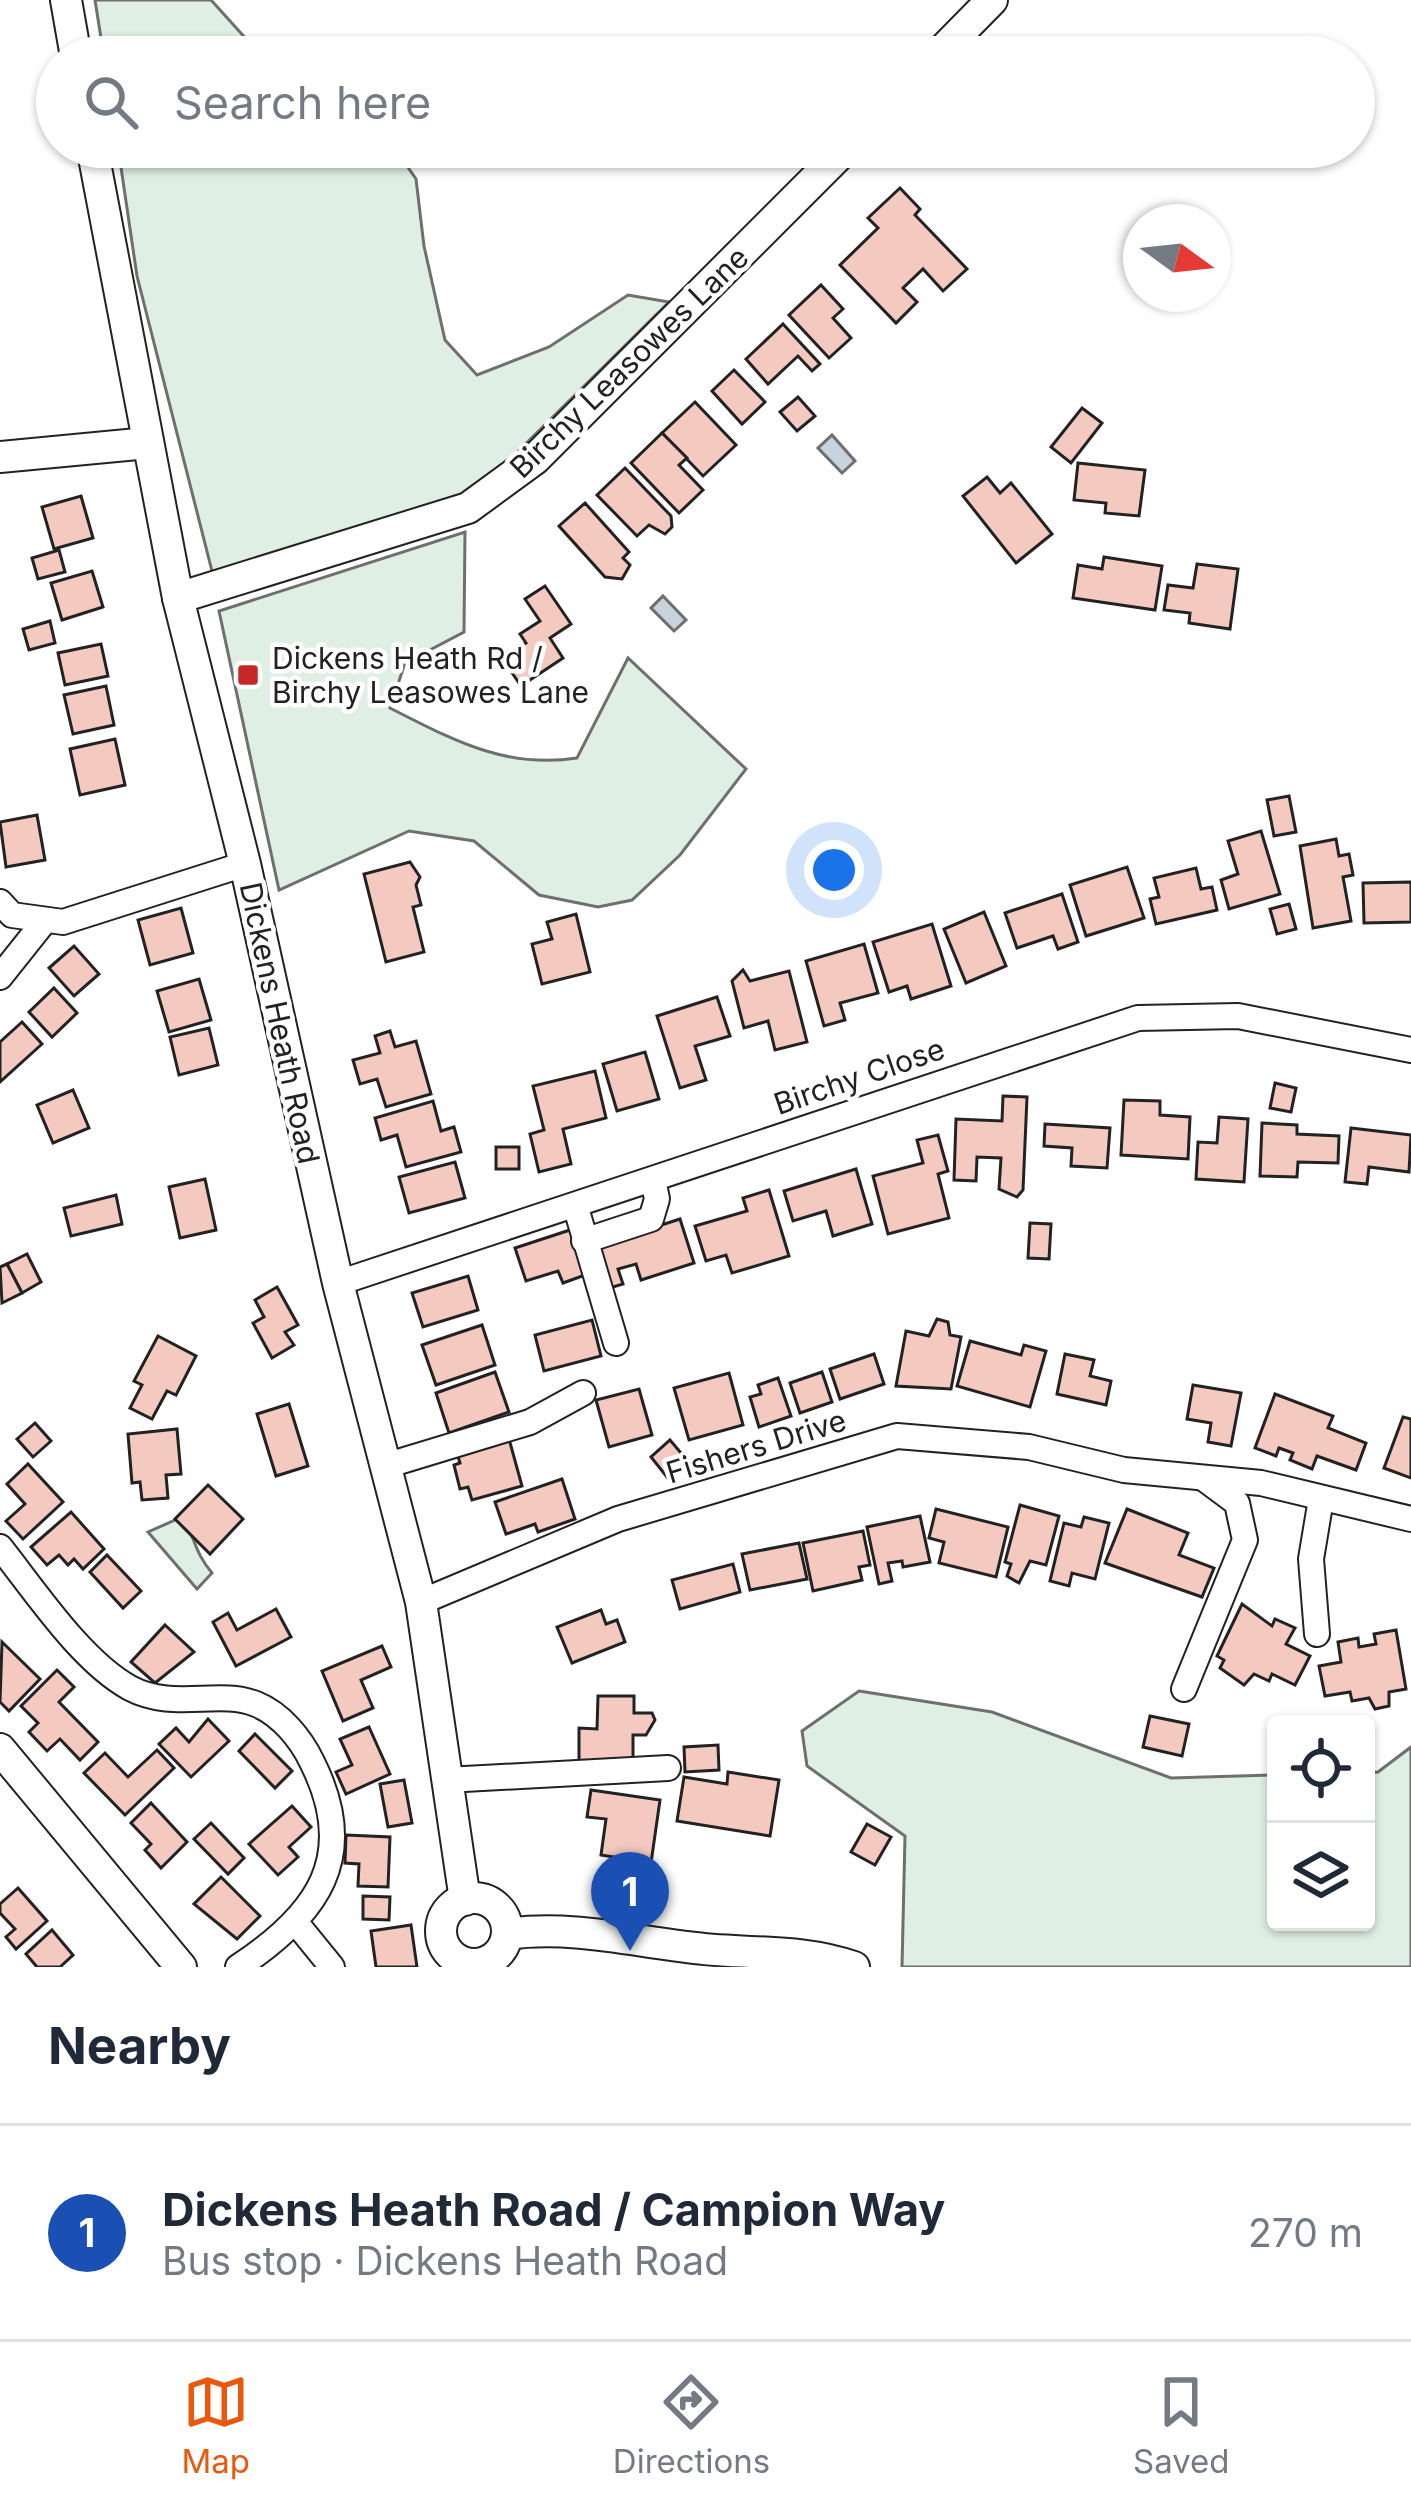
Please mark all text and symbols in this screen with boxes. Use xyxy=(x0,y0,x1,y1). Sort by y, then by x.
search box xyxy=(36,36,1375,168)
icon: search xyxy=(78,69,144,135)
text: Search here xyxy=(174,75,431,130)
north arrow xyxy=(1123,204,1231,312)
street label: Birchy Leasowes Lane xyxy=(502,239,756,485)
place label: Dickens Heath Rd / Birchy Leasowes Lane xyxy=(272,640,589,710)
marker: Dickens Heath Rd / Birchy Leasowes Lane xyxy=(235,662,261,688)
your location xyxy=(804,840,864,900)
street label: Dickens Heath Road xyxy=(233,879,327,1167)
street label: Birchy Close xyxy=(769,1030,949,1122)
street label: Fishers Drive xyxy=(662,1402,850,1490)
map controls xyxy=(1267,1715,1375,1931)
button: locate xyxy=(1267,1715,1375,1823)
button: layers xyxy=(1267,1823,1375,1931)
pin: 1 xyxy=(591,1852,669,1951)
text: Nearby xyxy=(48,2015,231,2076)
text: Dickens Heath Road / Campion Way xyxy=(162,2182,945,2237)
text: 1 xyxy=(79,2209,95,2256)
text: 270 m xyxy=(1248,2209,1363,2256)
text: Bus stop · Dickens Heath Road xyxy=(162,2237,728,2284)
tab: Map xyxy=(181,2369,250,2481)
tab: Directions xyxy=(613,2369,770,2481)
tab: Saved xyxy=(1133,2369,1230,2481)

